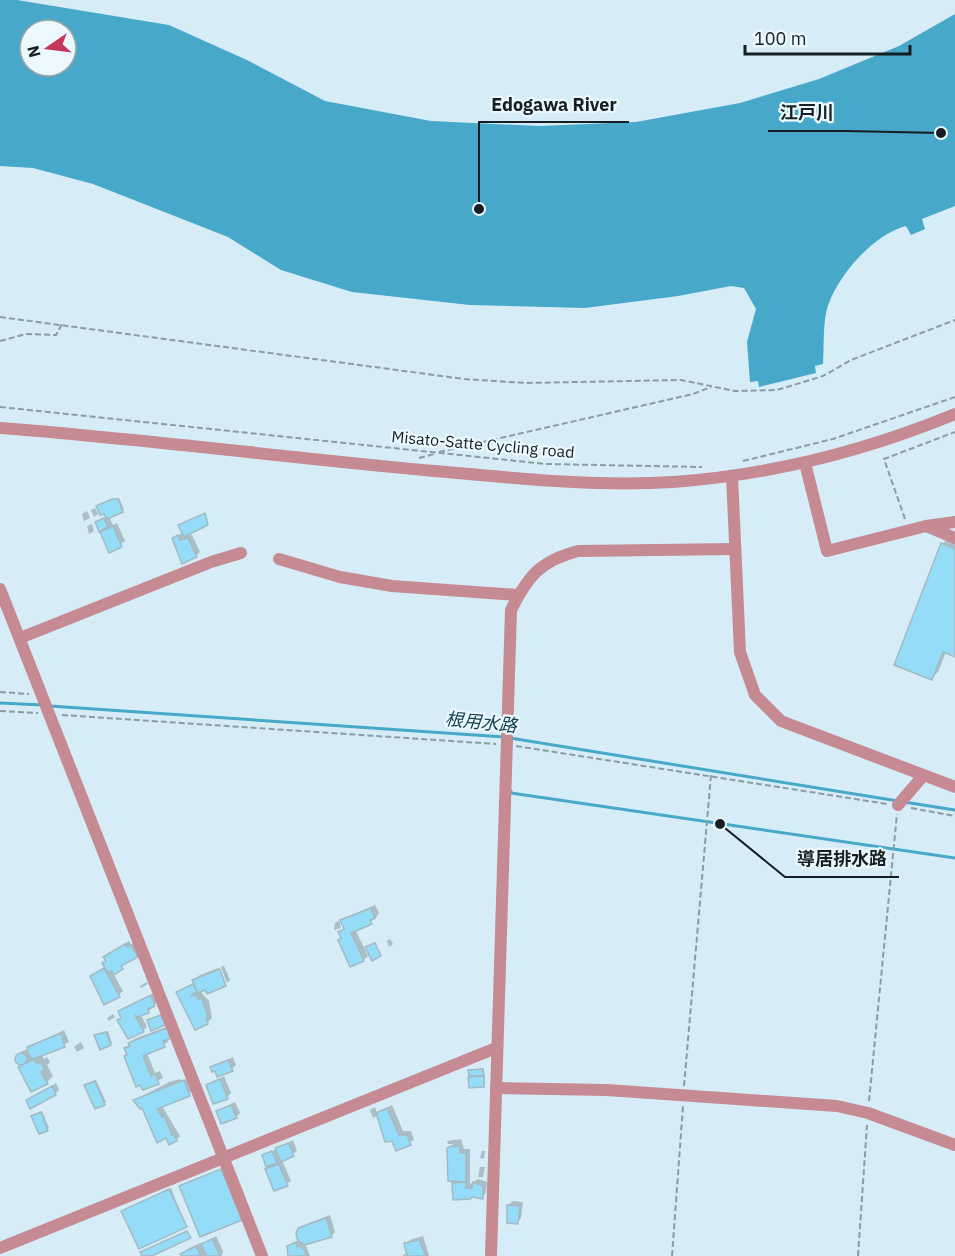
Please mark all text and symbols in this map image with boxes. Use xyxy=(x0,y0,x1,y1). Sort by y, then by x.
north arrow xyxy=(18,18,78,78)
scale bar xyxy=(745,18,910,56)
text: 100 m xyxy=(754,27,806,50)
text: N xyxy=(22,44,45,60)
callout: Edogawa River xyxy=(479,86,629,122)
text: Edogawa River xyxy=(491,93,617,116)
callout: 江戸川 xyxy=(768,95,846,131)
text: 江戸川 xyxy=(780,101,834,124)
street label: Misato-Satte Cycling road xyxy=(391,426,575,462)
water label: 根用水路 xyxy=(444,707,520,737)
callout: 導居排水路 xyxy=(785,841,899,877)
text: 導居排水路 xyxy=(797,847,887,870)

